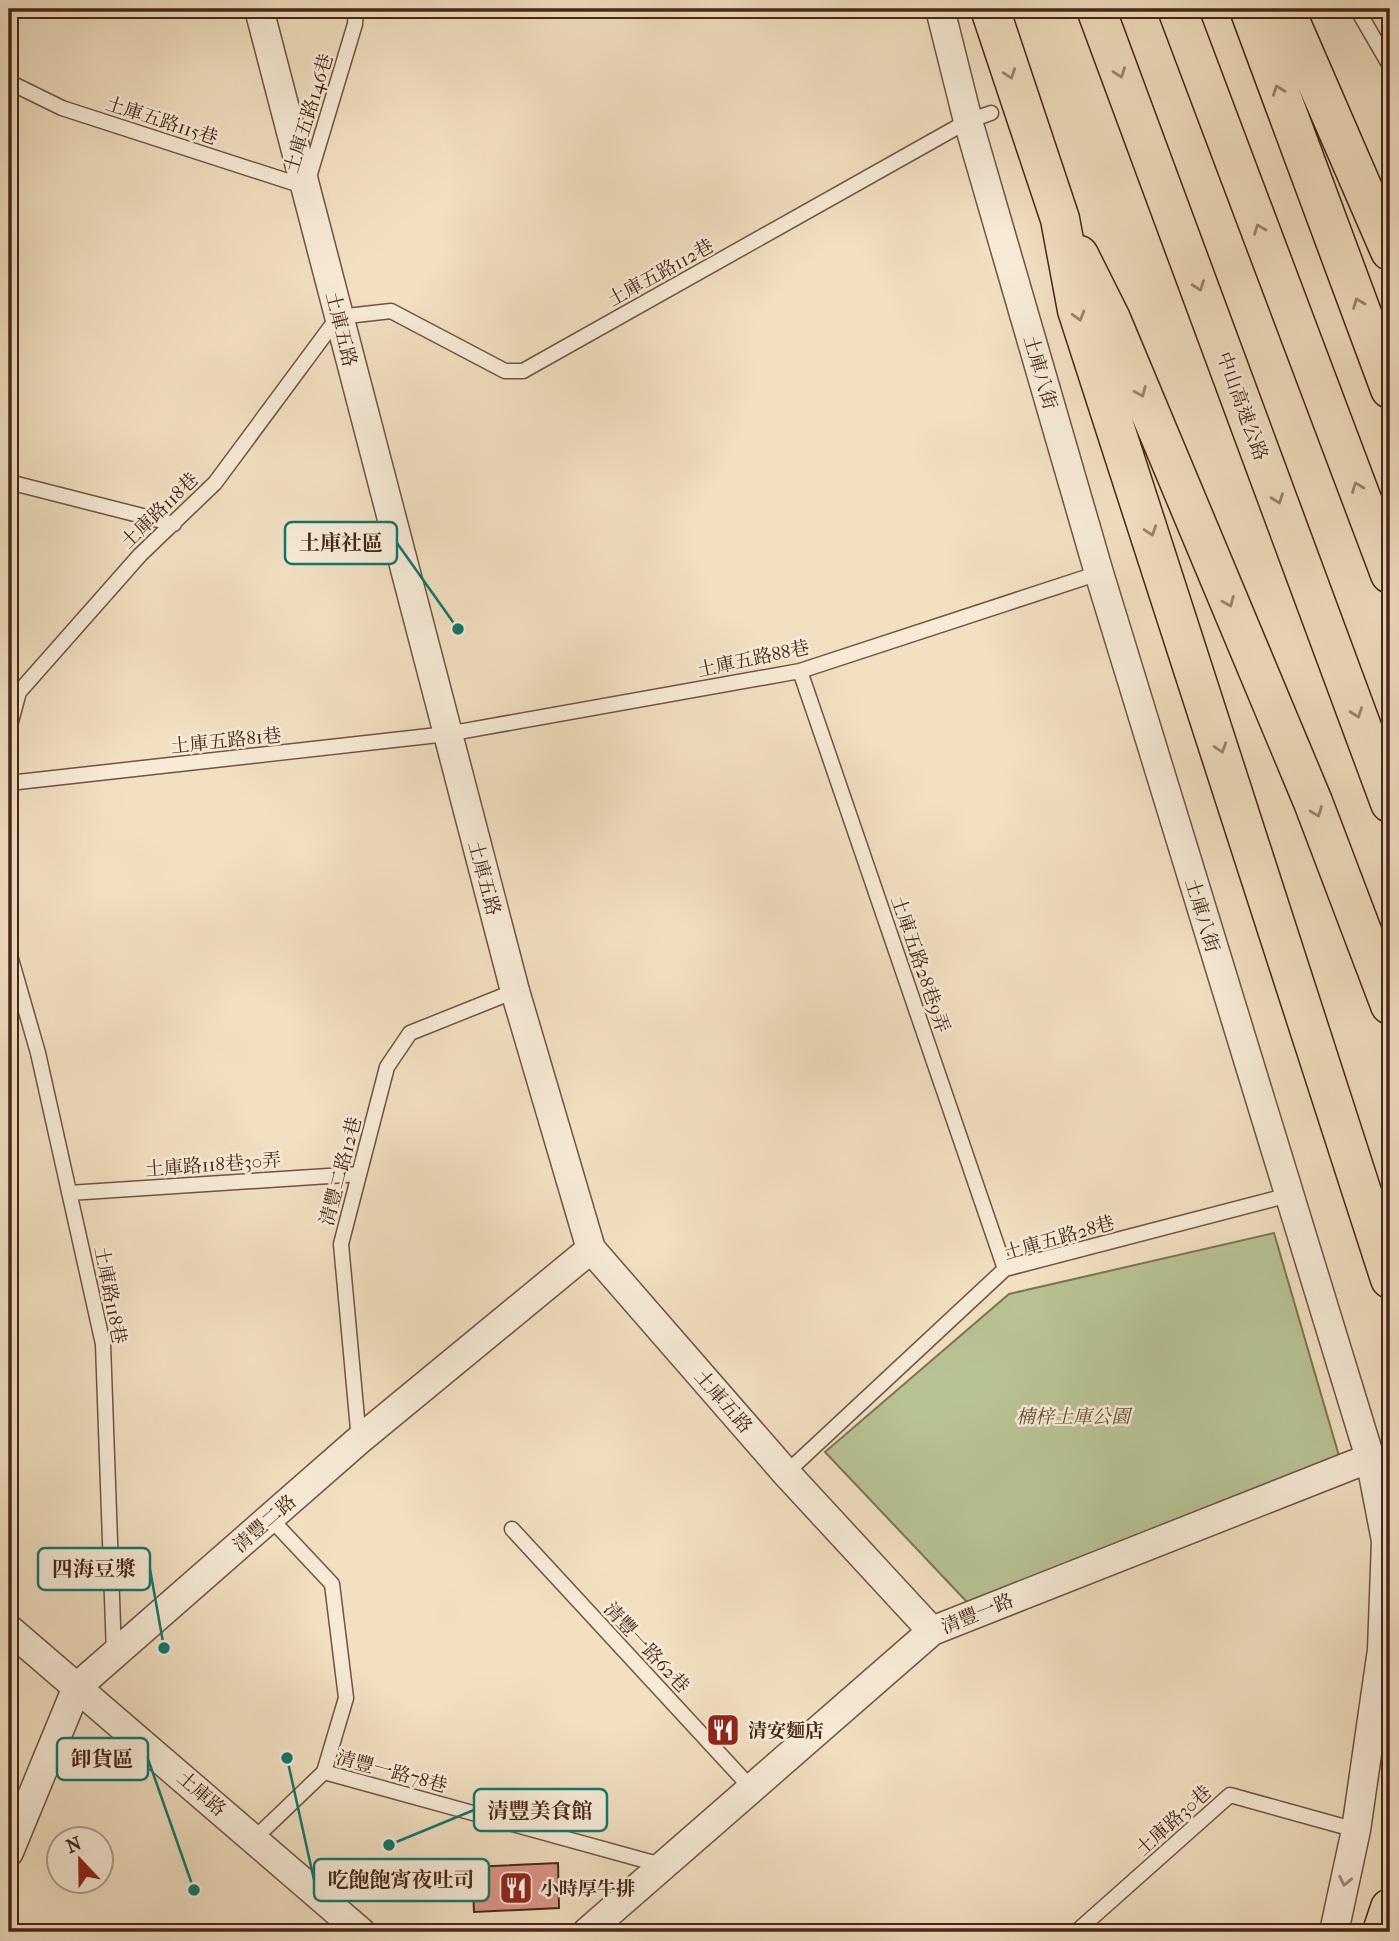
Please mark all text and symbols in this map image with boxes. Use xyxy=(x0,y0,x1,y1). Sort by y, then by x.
street label: 土庫五路146巷 xyxy=(280,51,337,175)
one-way arrow xyxy=(1112,66,1126,78)
one-way arrow xyxy=(1002,67,1016,79)
one-way arrow xyxy=(1272,84,1286,96)
street label: 土庫五路115巷 xyxy=(103,92,221,149)
one-way arrow xyxy=(1253,223,1267,235)
street label: 土庫五路112巷 xyxy=(603,235,718,311)
one-way arrow xyxy=(1191,280,1205,292)
street label: 土庫五路 xyxy=(321,290,361,369)
one-way arrow xyxy=(1352,297,1366,309)
one-way arrow xyxy=(1070,309,1085,321)
street label: 土庫八街 xyxy=(1019,333,1061,412)
street label: 中山高速公路 xyxy=(1212,349,1272,464)
one-way arrow xyxy=(1133,385,1147,397)
street label: 土庫路118巷 xyxy=(116,468,203,553)
one-way arrow xyxy=(1352,482,1366,494)
one-way arrow xyxy=(1270,493,1284,505)
callout: 土庫社區 xyxy=(285,522,397,564)
one-way arrow xyxy=(1143,525,1157,537)
text: 土庫社區 xyxy=(299,531,383,555)
one-way arrow xyxy=(1220,595,1234,607)
street label: 土庫五路88巷 xyxy=(695,636,811,682)
one-way arrow xyxy=(1349,706,1363,718)
street label: 土庫五路81巷 xyxy=(170,724,283,758)
one-way arrow xyxy=(1213,741,1227,754)
one-way arrow xyxy=(1308,805,1322,817)
street label: 土庫五路 xyxy=(464,839,504,918)
street label: 土庫八街 xyxy=(1180,876,1224,955)
street label: 土庫五路28巷9弄 xyxy=(886,893,954,1036)
street label: 清豐二路12巷 xyxy=(316,1115,366,1228)
street label: 土庫路118巷30弄 xyxy=(144,1149,282,1181)
street label: 土庫五路28巷 xyxy=(1001,1212,1117,1264)
street label: 土庫路118巷 xyxy=(90,1244,130,1346)
street label: 土庫五路 xyxy=(690,1366,756,1438)
park label: 楠梓土庫公園 xyxy=(1016,1406,1133,1428)
street label: 清豐二路 xyxy=(229,1491,301,1557)
callout: 四海豆漿 xyxy=(38,1548,150,1590)
text: 四海豆漿 xyxy=(52,1557,136,1581)
street label: 清豐一路 xyxy=(938,1589,1017,1638)
street label: 清豐一路62巷 xyxy=(599,1598,694,1697)
restaurant icon: 清安麵店 xyxy=(704,1711,742,1749)
place label: 清安麵店 xyxy=(748,1720,824,1742)
callout: 卸貨區 xyxy=(57,1738,148,1780)
text: 卸貨區 xyxy=(71,1747,134,1771)
street label: 清豐一路78巷 xyxy=(334,1747,450,1797)
street label: 土庫路 xyxy=(173,1767,230,1821)
street label: 土庫路30巷 xyxy=(1131,1781,1216,1860)
callout: 清豐美食館 xyxy=(474,1789,607,1831)
text: 清豐美食館 xyxy=(488,1799,593,1823)
north arrow xyxy=(46,1826,116,1896)
text: N xyxy=(63,1832,85,1858)
callout: 吃飽飽宵夜吐司 xyxy=(314,1859,489,1901)
text: 吃飽飽宵夜吐司 xyxy=(328,1868,475,1892)
restaurant icon: 小時厚牛排 xyxy=(497,1869,535,1907)
one-way arrow xyxy=(1339,1875,1354,1887)
place label: 小時厚牛排 xyxy=(540,1878,635,1900)

